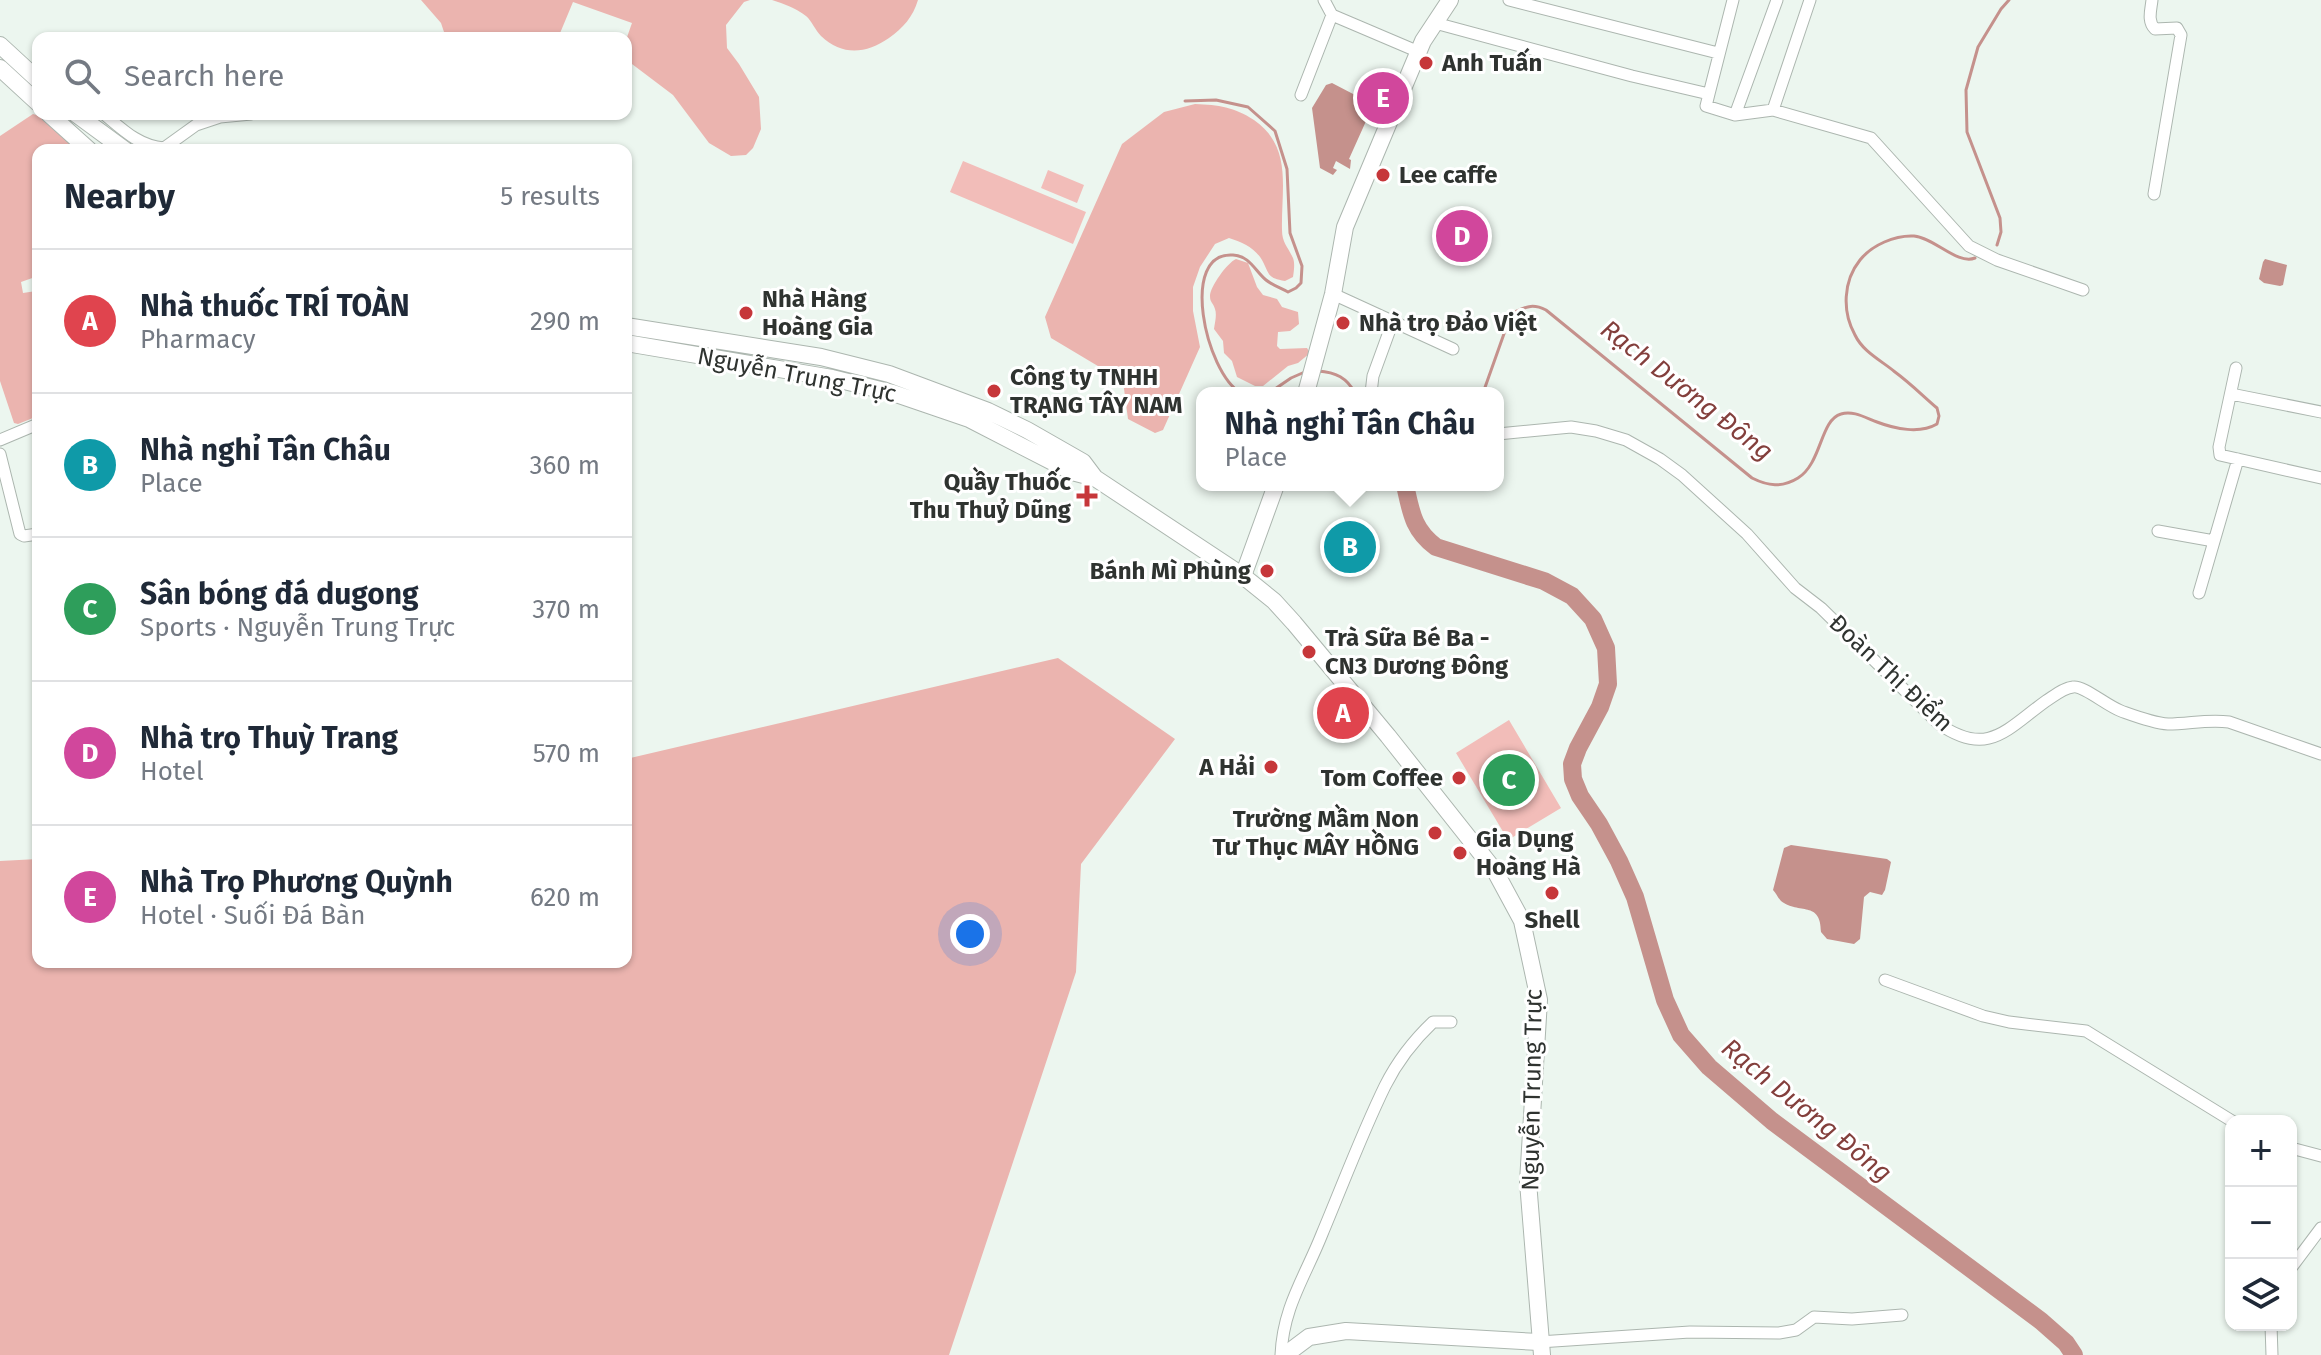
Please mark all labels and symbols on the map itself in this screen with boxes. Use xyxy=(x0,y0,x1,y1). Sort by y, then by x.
place label: Anh Tuấn xyxy=(1441,47,1542,77)
marker: Anh Tuấn xyxy=(1417,54,1435,72)
pin: E xyxy=(1357,68,1409,128)
place label: Lee caffe xyxy=(1399,161,1497,189)
marker: Lee caffe xyxy=(1374,166,1392,184)
pin: D xyxy=(1436,206,1488,266)
place label: Nhà Hàng Hoàng Gia xyxy=(762,285,873,341)
marker: Nhà Hàng Hoàng Gia xyxy=(737,304,755,322)
place label: Nhà trọ Đảo Việt xyxy=(1359,309,1538,337)
water label: Rạch Dương Đông xyxy=(1594,313,1779,467)
marker: Nhà trọ Đảo Việt xyxy=(1334,314,1352,332)
street label: Nguyễn Trung Trực xyxy=(695,342,899,408)
place label: Công ty TNHH TRẠNG TÂY NAM xyxy=(1010,363,1183,419)
marker: Công ty TNHH TRẠNG TÂY NAM xyxy=(985,382,1003,400)
place label: Quầy Thuốc Thu Thuỷ Dũng xyxy=(910,466,1072,524)
marker: Quầy Thuốc Thu Thuỷ Dũng xyxy=(1078,487,1096,505)
pin: B xyxy=(1324,517,1376,577)
place label: Bánh Mì Phùng xyxy=(1090,557,1252,585)
marker: Bánh Mì Phùng xyxy=(1258,562,1276,580)
street label: Đoàn Thị Điểm xyxy=(1823,608,1959,737)
place label: Trà Sữa Bé Ba - CN3 Dương Đông xyxy=(1325,624,1509,680)
marker: Trà Sữa Bé Ba - CN3 Dương Đông xyxy=(1300,643,1318,661)
pin: A xyxy=(1317,683,1369,743)
pin: C xyxy=(1483,750,1535,810)
place label: A Hải xyxy=(1198,753,1255,781)
marker: A Hải xyxy=(1262,758,1280,776)
place label: Tom Coffee xyxy=(1321,764,1443,792)
marker: Tom Coffee xyxy=(1450,769,1468,787)
place label: Trường Mầm Non Tư Thục MÂY HỒNG xyxy=(1213,803,1419,861)
marker: Trường Mầm Non Tư Thục MÂY HỒNG xyxy=(1426,824,1444,842)
place label: Gia Dụng Hoàng Hà xyxy=(1476,825,1581,881)
marker: Gia Dụng Hoàng Hà xyxy=(1451,844,1469,862)
marker: Shell xyxy=(1543,884,1561,902)
place label: Shell xyxy=(1524,906,1580,934)
your location xyxy=(950,914,990,954)
street label: Nguyễn Trung Trực xyxy=(1516,989,1548,1191)
water label: Rạch Dương Đông xyxy=(1715,1032,1898,1189)

